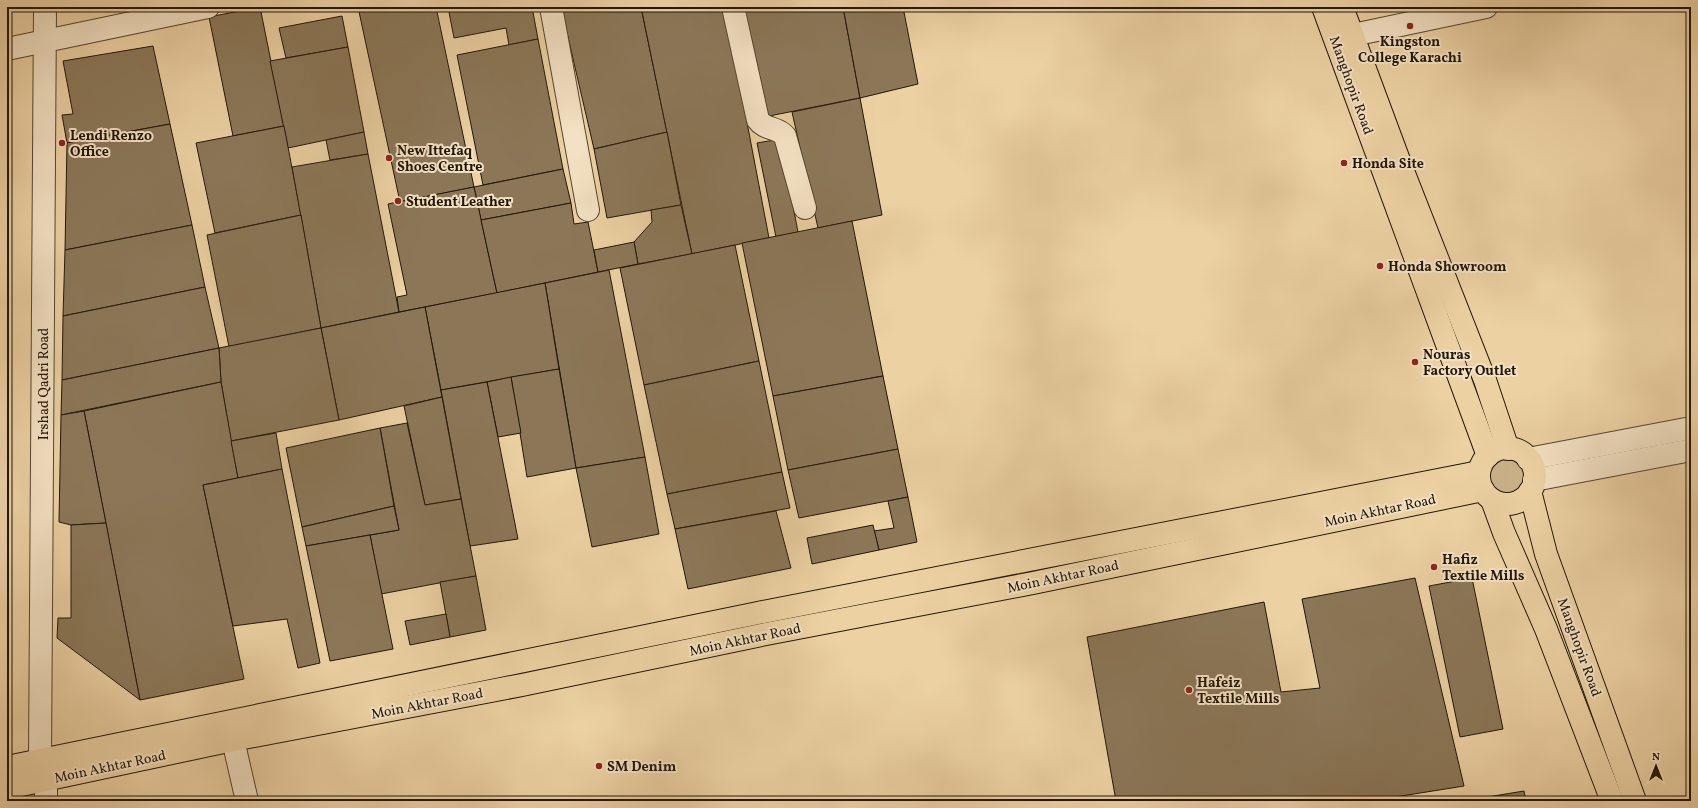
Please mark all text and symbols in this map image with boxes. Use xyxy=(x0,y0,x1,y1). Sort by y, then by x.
marker: Kingston College Karachi xyxy=(1405,21,1415,31)
street label: Manghopir Road xyxy=(1324,33,1377,138)
place label: Kingston College Karachi xyxy=(1358,33,1462,68)
place label: Lendi Renzo Office xyxy=(70,127,152,162)
marker: Lendi Renzo Office xyxy=(57,138,67,148)
place label: New Ittefaq Shoes Centre xyxy=(397,142,483,177)
marker: New Ittefaq Shoes Centre xyxy=(384,153,394,163)
place label: Honda Site xyxy=(1352,155,1424,174)
marker: Honda Site xyxy=(1339,158,1349,168)
place label: Student Leather xyxy=(406,193,512,212)
marker: Student Leather xyxy=(393,196,403,206)
place label: Honda Showroom xyxy=(1388,258,1507,277)
marker: Honda Showroom xyxy=(1375,261,1385,271)
street label: Irshad Qadri Road xyxy=(35,328,54,440)
place label: Nouras Factory Outlet xyxy=(1423,346,1516,381)
marker: Nouras Factory Outlet xyxy=(1410,357,1420,367)
street label: Moin Akhtar Road xyxy=(1323,490,1438,533)
place label: Hafiz Textile Mills xyxy=(1442,551,1524,586)
street label: Moin Akhtar Road xyxy=(1006,556,1121,599)
marker: Hafiz Textile Mills xyxy=(1429,562,1439,572)
street label: Manghopir Road xyxy=(1552,595,1605,700)
street label: Moin Akhtar Road xyxy=(688,619,803,662)
place label: Hafeiz Textile Mills xyxy=(1197,674,1279,709)
street label: Moin Akhtar Road xyxy=(370,684,485,725)
marker: Hafeiz Textile Mills xyxy=(1184,685,1194,695)
street label: Moin Akhtar Road xyxy=(53,746,168,789)
north arrow xyxy=(1636,746,1676,786)
text: N xyxy=(1652,750,1660,765)
place label: SM Denim xyxy=(607,758,677,777)
marker: SM Denim xyxy=(594,761,604,771)

